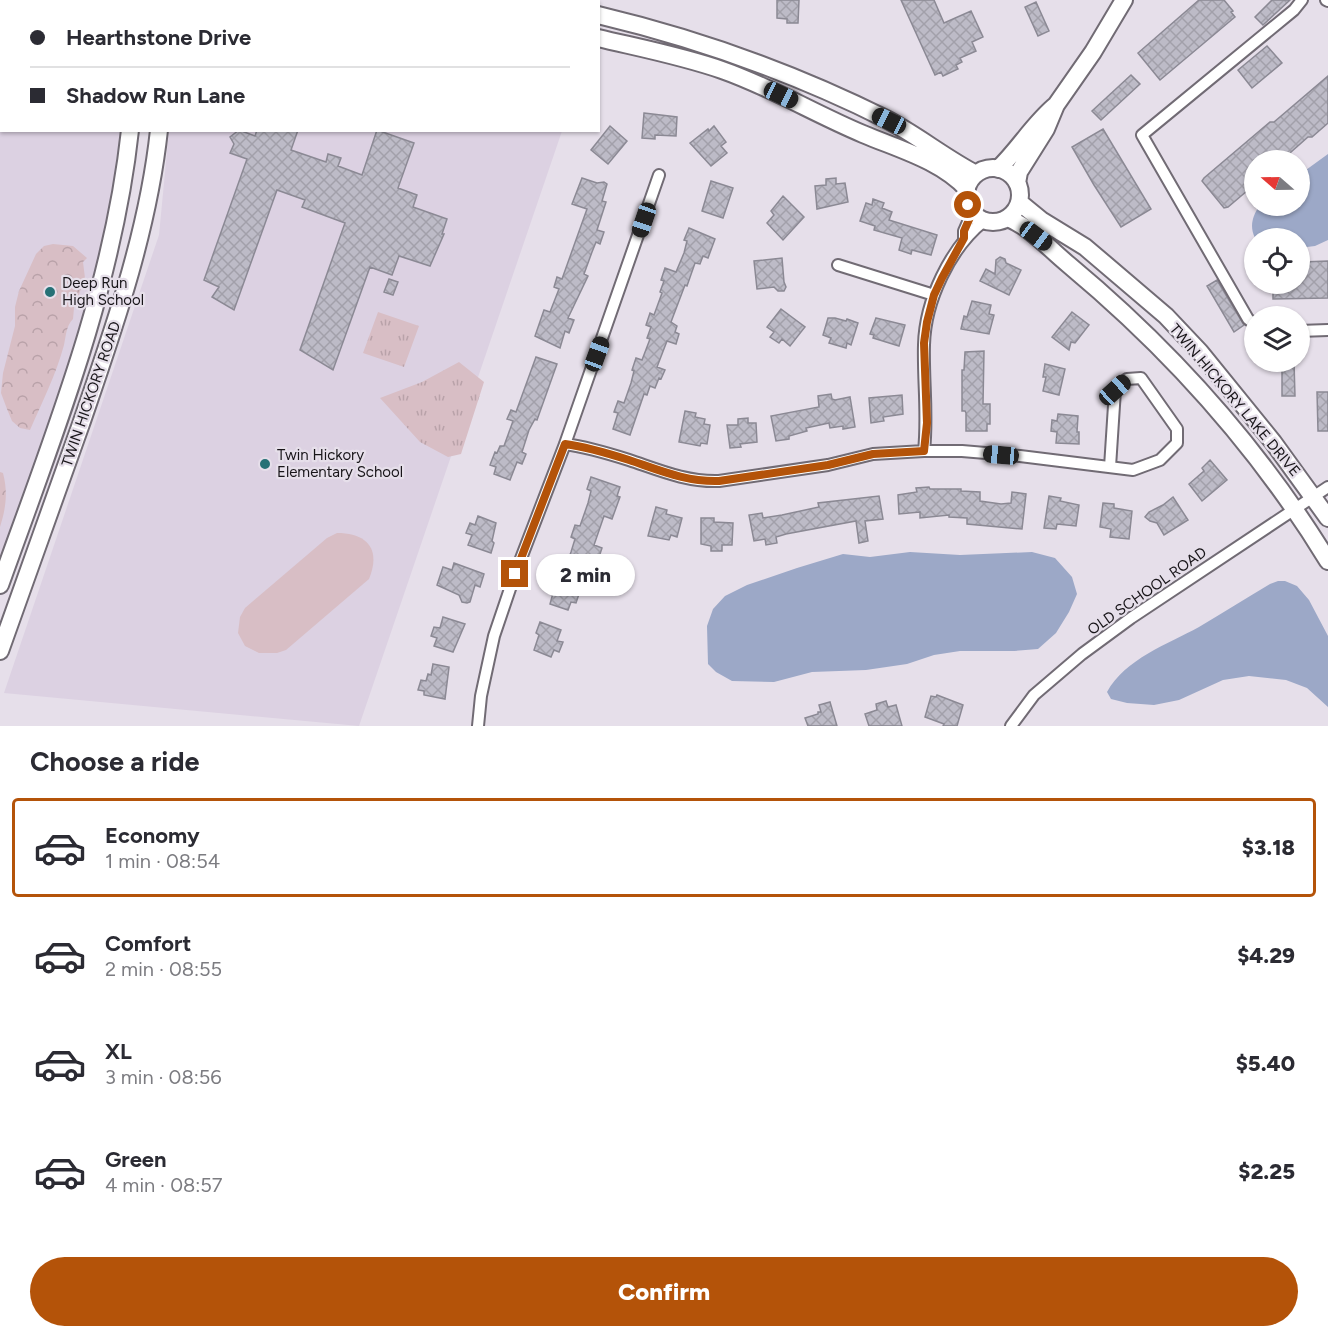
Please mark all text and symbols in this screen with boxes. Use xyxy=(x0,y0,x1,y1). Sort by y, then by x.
text: Hearthstone Drive xyxy=(66,24,251,51)
car xyxy=(761,79,801,111)
text: Shadow Run Lane xyxy=(66,82,245,109)
car xyxy=(869,105,909,137)
north arrow xyxy=(1244,150,1310,216)
map controls xyxy=(1244,150,1310,372)
route start xyxy=(954,191,981,218)
car xyxy=(630,200,658,240)
car xyxy=(1016,218,1056,254)
button: locate xyxy=(1244,228,1310,294)
place label: Deep Run High School xyxy=(62,274,144,309)
marker: Deep Run High School xyxy=(43,285,57,299)
button: layers xyxy=(1244,306,1310,372)
street label: TWIN HICKORY ROAD xyxy=(58,319,124,469)
street label: TWIN HICKORY LAKE DRIVE xyxy=(1166,320,1304,480)
car xyxy=(582,334,612,374)
car xyxy=(1096,371,1134,409)
car xyxy=(982,444,1020,466)
place label: Twin Hickory Elementary School xyxy=(277,446,403,481)
marker: Twin Hickory Elementary School xyxy=(258,457,272,471)
street label: OLD SCHOOL ROAD xyxy=(1084,543,1210,639)
callout: 2 min xyxy=(536,553,635,595)
route end xyxy=(501,560,528,587)
text: 2 min xyxy=(560,563,611,587)
text: Choose a ride xyxy=(30,745,199,778)
icon: car xyxy=(33,821,87,875)
text: Economy xyxy=(105,822,200,849)
text: $3.18 xyxy=(1242,834,1295,861)
text: 1 min · 08:54 xyxy=(105,849,220,873)
icon: car xyxy=(33,929,87,983)
text: Comfort xyxy=(105,930,191,957)
text: $4.29 xyxy=(1237,942,1295,969)
text: 2 min · 08:55 xyxy=(105,957,222,981)
icon: car xyxy=(33,1037,87,1091)
text: XL xyxy=(105,1038,132,1065)
text: $5.40 xyxy=(1236,1050,1295,1077)
text: 3 min · 08:56 xyxy=(105,1065,222,1089)
icon: car xyxy=(33,1145,87,1199)
text: Green xyxy=(105,1146,167,1173)
text: $2.25 xyxy=(1238,1158,1295,1185)
text: 4 min · 08:57 xyxy=(105,1173,223,1197)
button: Confirm xyxy=(30,1257,1298,1326)

